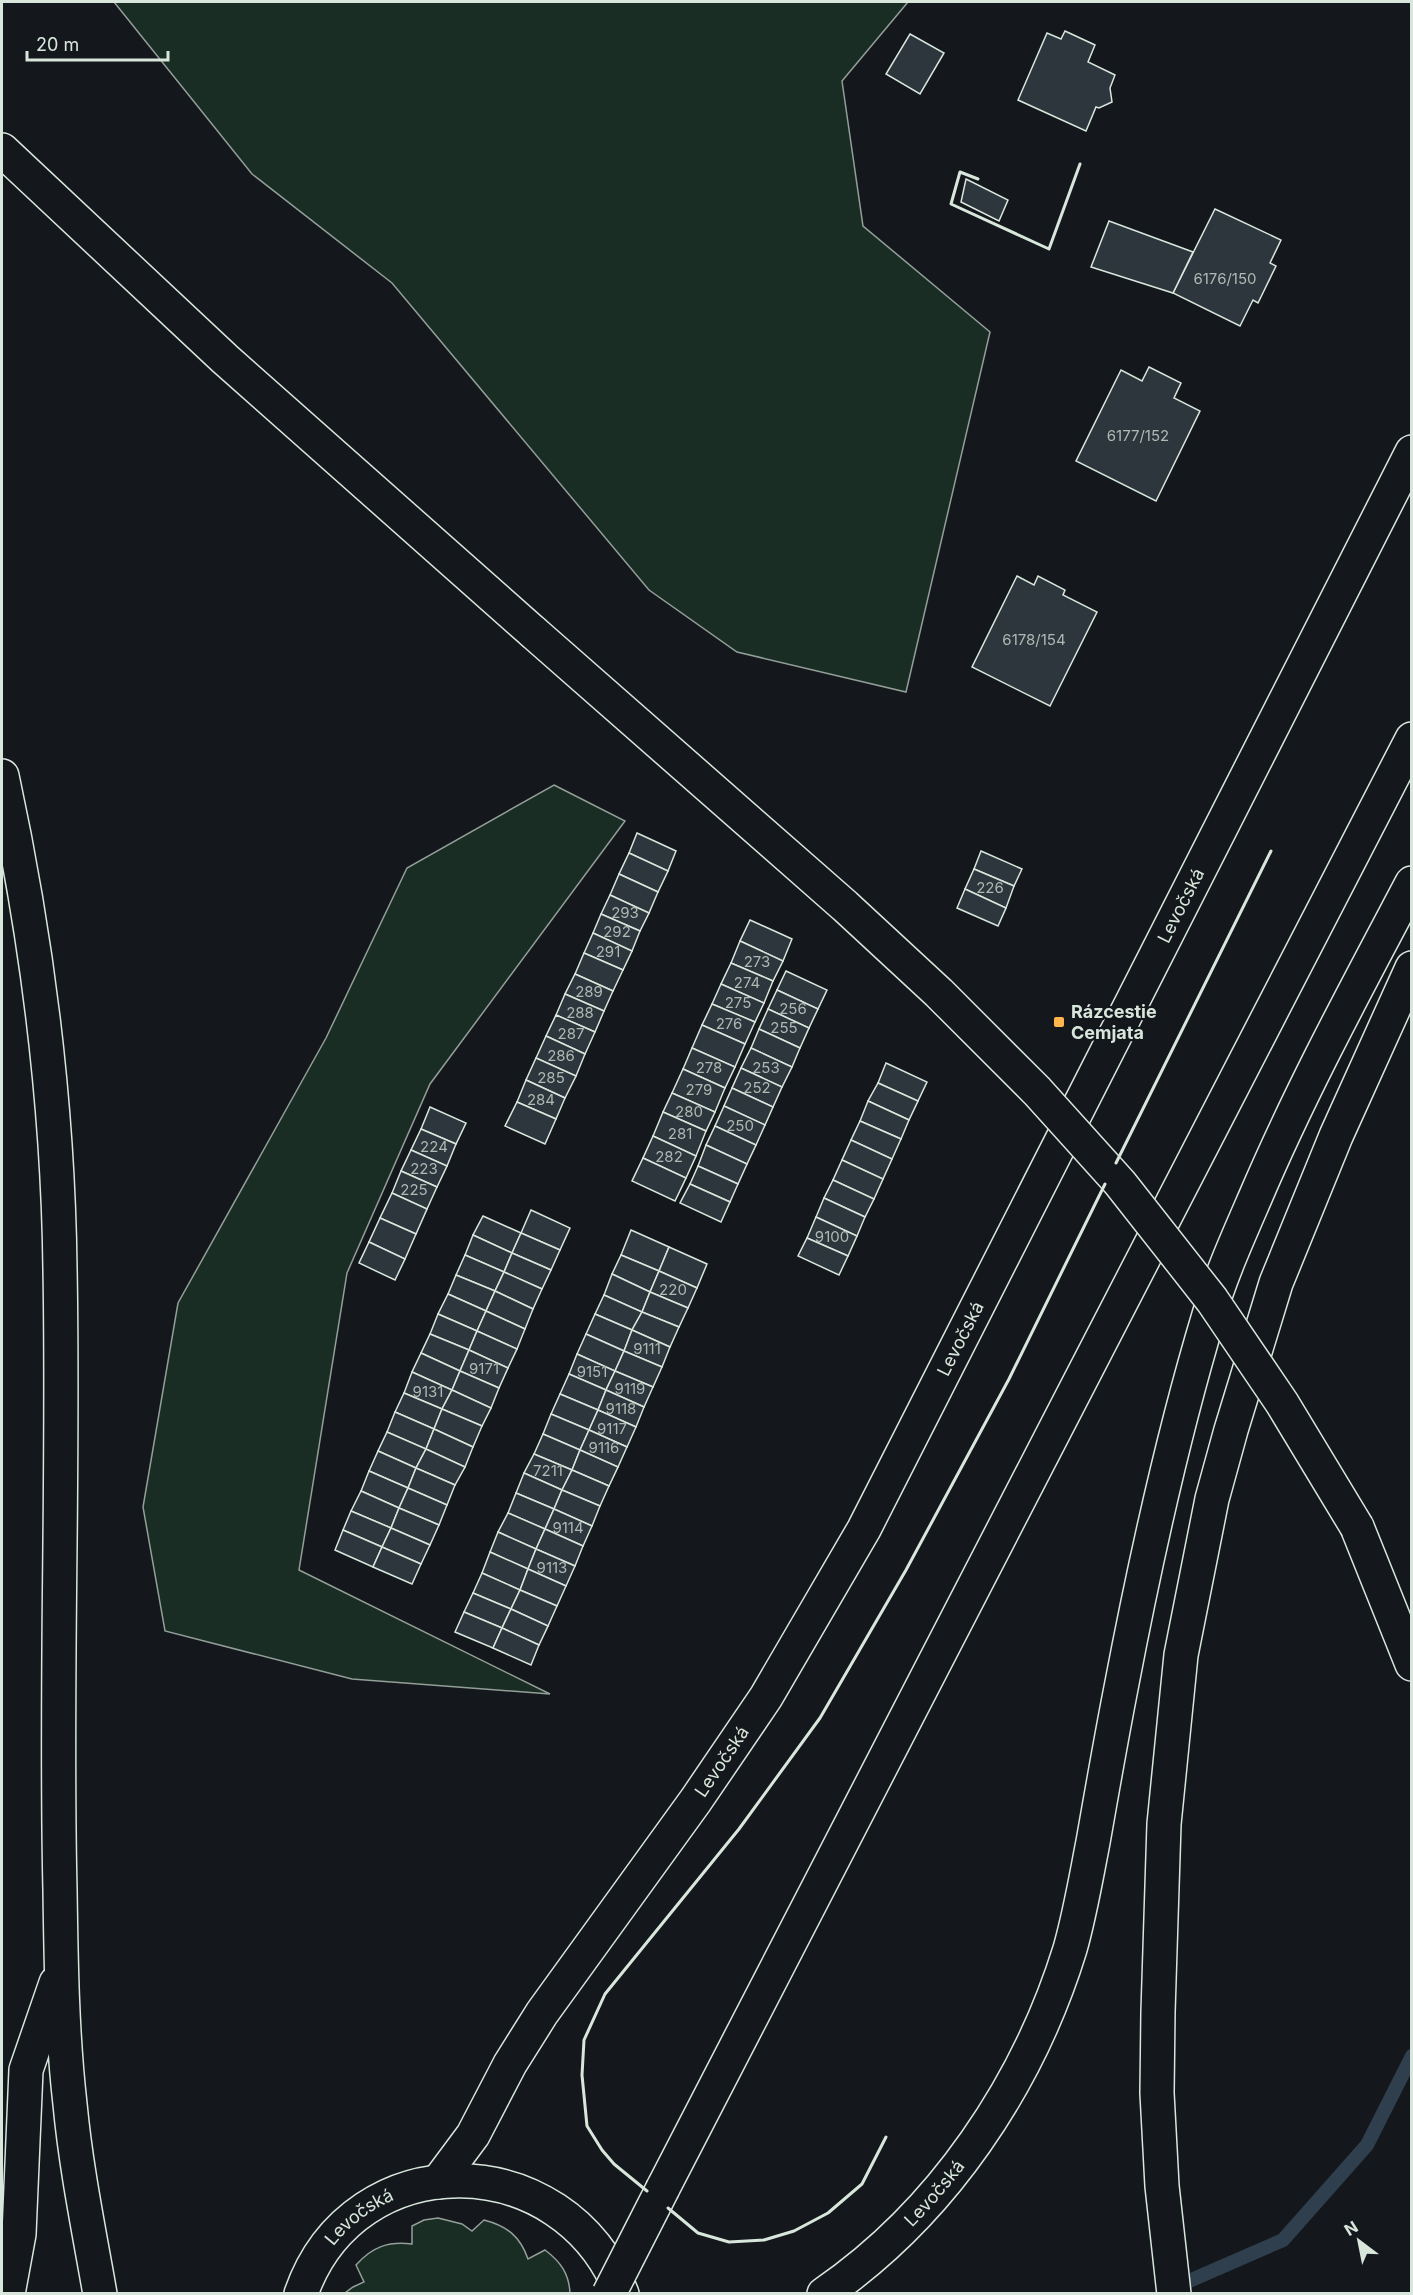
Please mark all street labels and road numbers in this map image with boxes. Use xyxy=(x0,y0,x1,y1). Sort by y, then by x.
street label: Levočská xyxy=(1153,865,1208,946)
street label: Levočská xyxy=(933,1298,988,1379)
street label: Levočská xyxy=(690,1722,753,1801)
street label: Levočská xyxy=(900,2156,969,2231)
street label: Levočská xyxy=(320,2184,396,2249)

